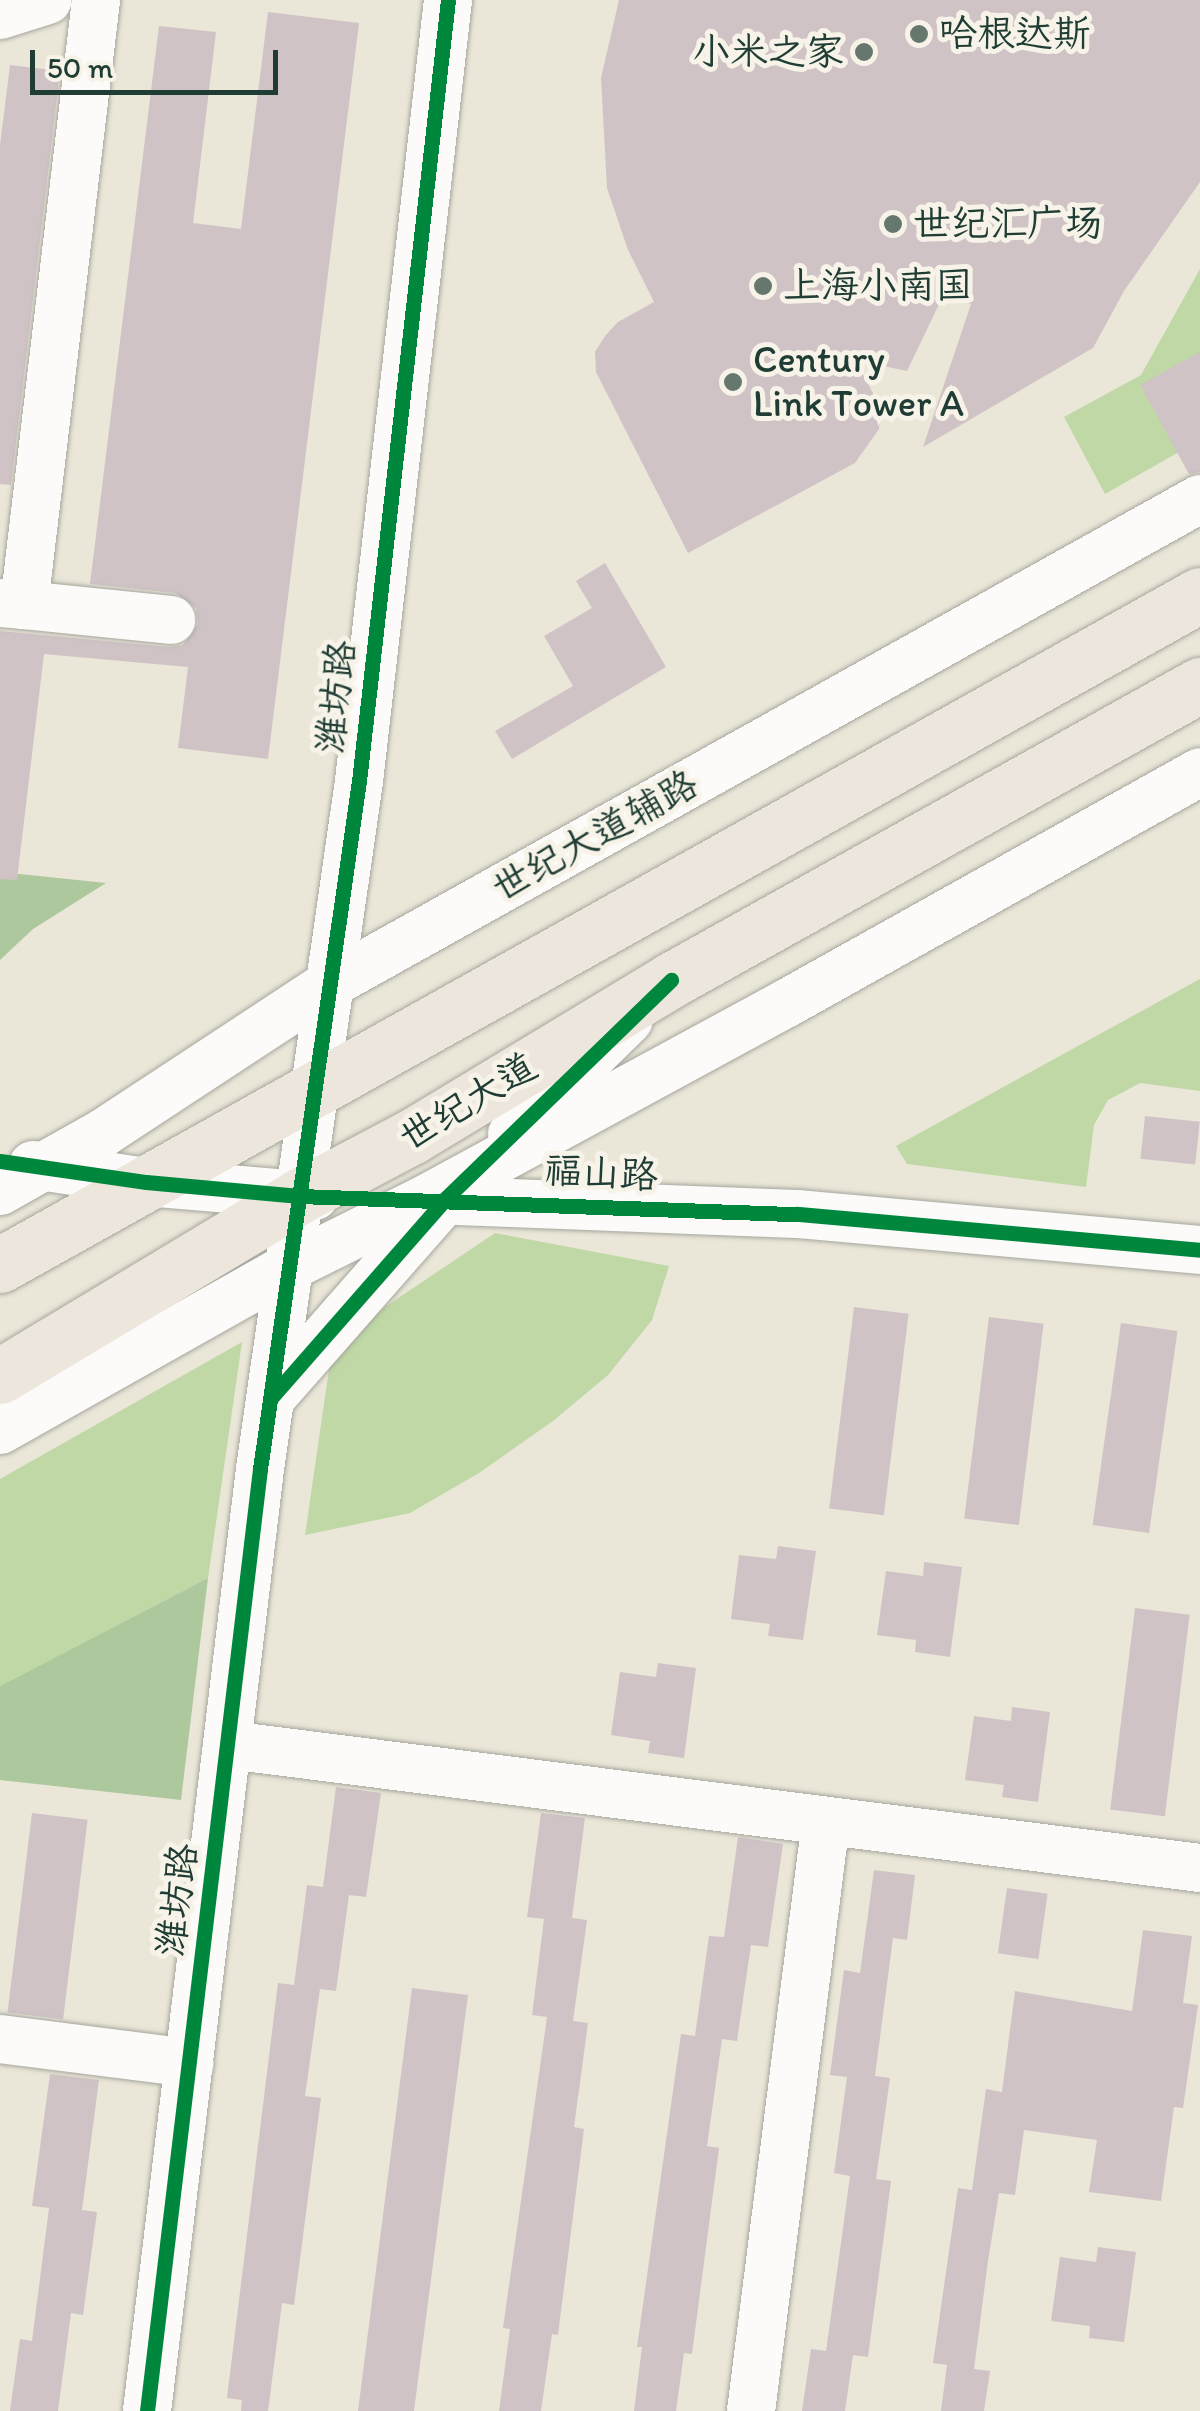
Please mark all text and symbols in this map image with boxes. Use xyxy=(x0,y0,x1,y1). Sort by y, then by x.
place label: 哈根达斯 xyxy=(939,11,1091,57)
marker: 哈根达斯 xyxy=(908,23,930,45)
place label: 小米之家 xyxy=(692,29,844,75)
scale bar xyxy=(35,30,282,92)
marker: 小米之家 xyxy=(853,41,875,63)
text: 50 m xyxy=(47,49,113,86)
place label: 世纪汇广场 xyxy=(913,201,1103,247)
marker: 世纪汇广场 xyxy=(882,213,904,235)
place label: 上海小南国 xyxy=(783,263,973,309)
marker: 上海小南国 xyxy=(752,275,774,297)
place label: Century Link Tower A xyxy=(753,337,959,426)
marker: Century Link Tower A xyxy=(722,371,744,393)
street label: 潍坊路 xyxy=(307,638,365,756)
street label: 世纪大道辅路 xyxy=(484,761,706,911)
street label: 世纪大道 xyxy=(391,1043,545,1161)
street label: 福山路 xyxy=(543,1147,659,1199)
street label: 潍坊路 xyxy=(147,1841,207,1959)

